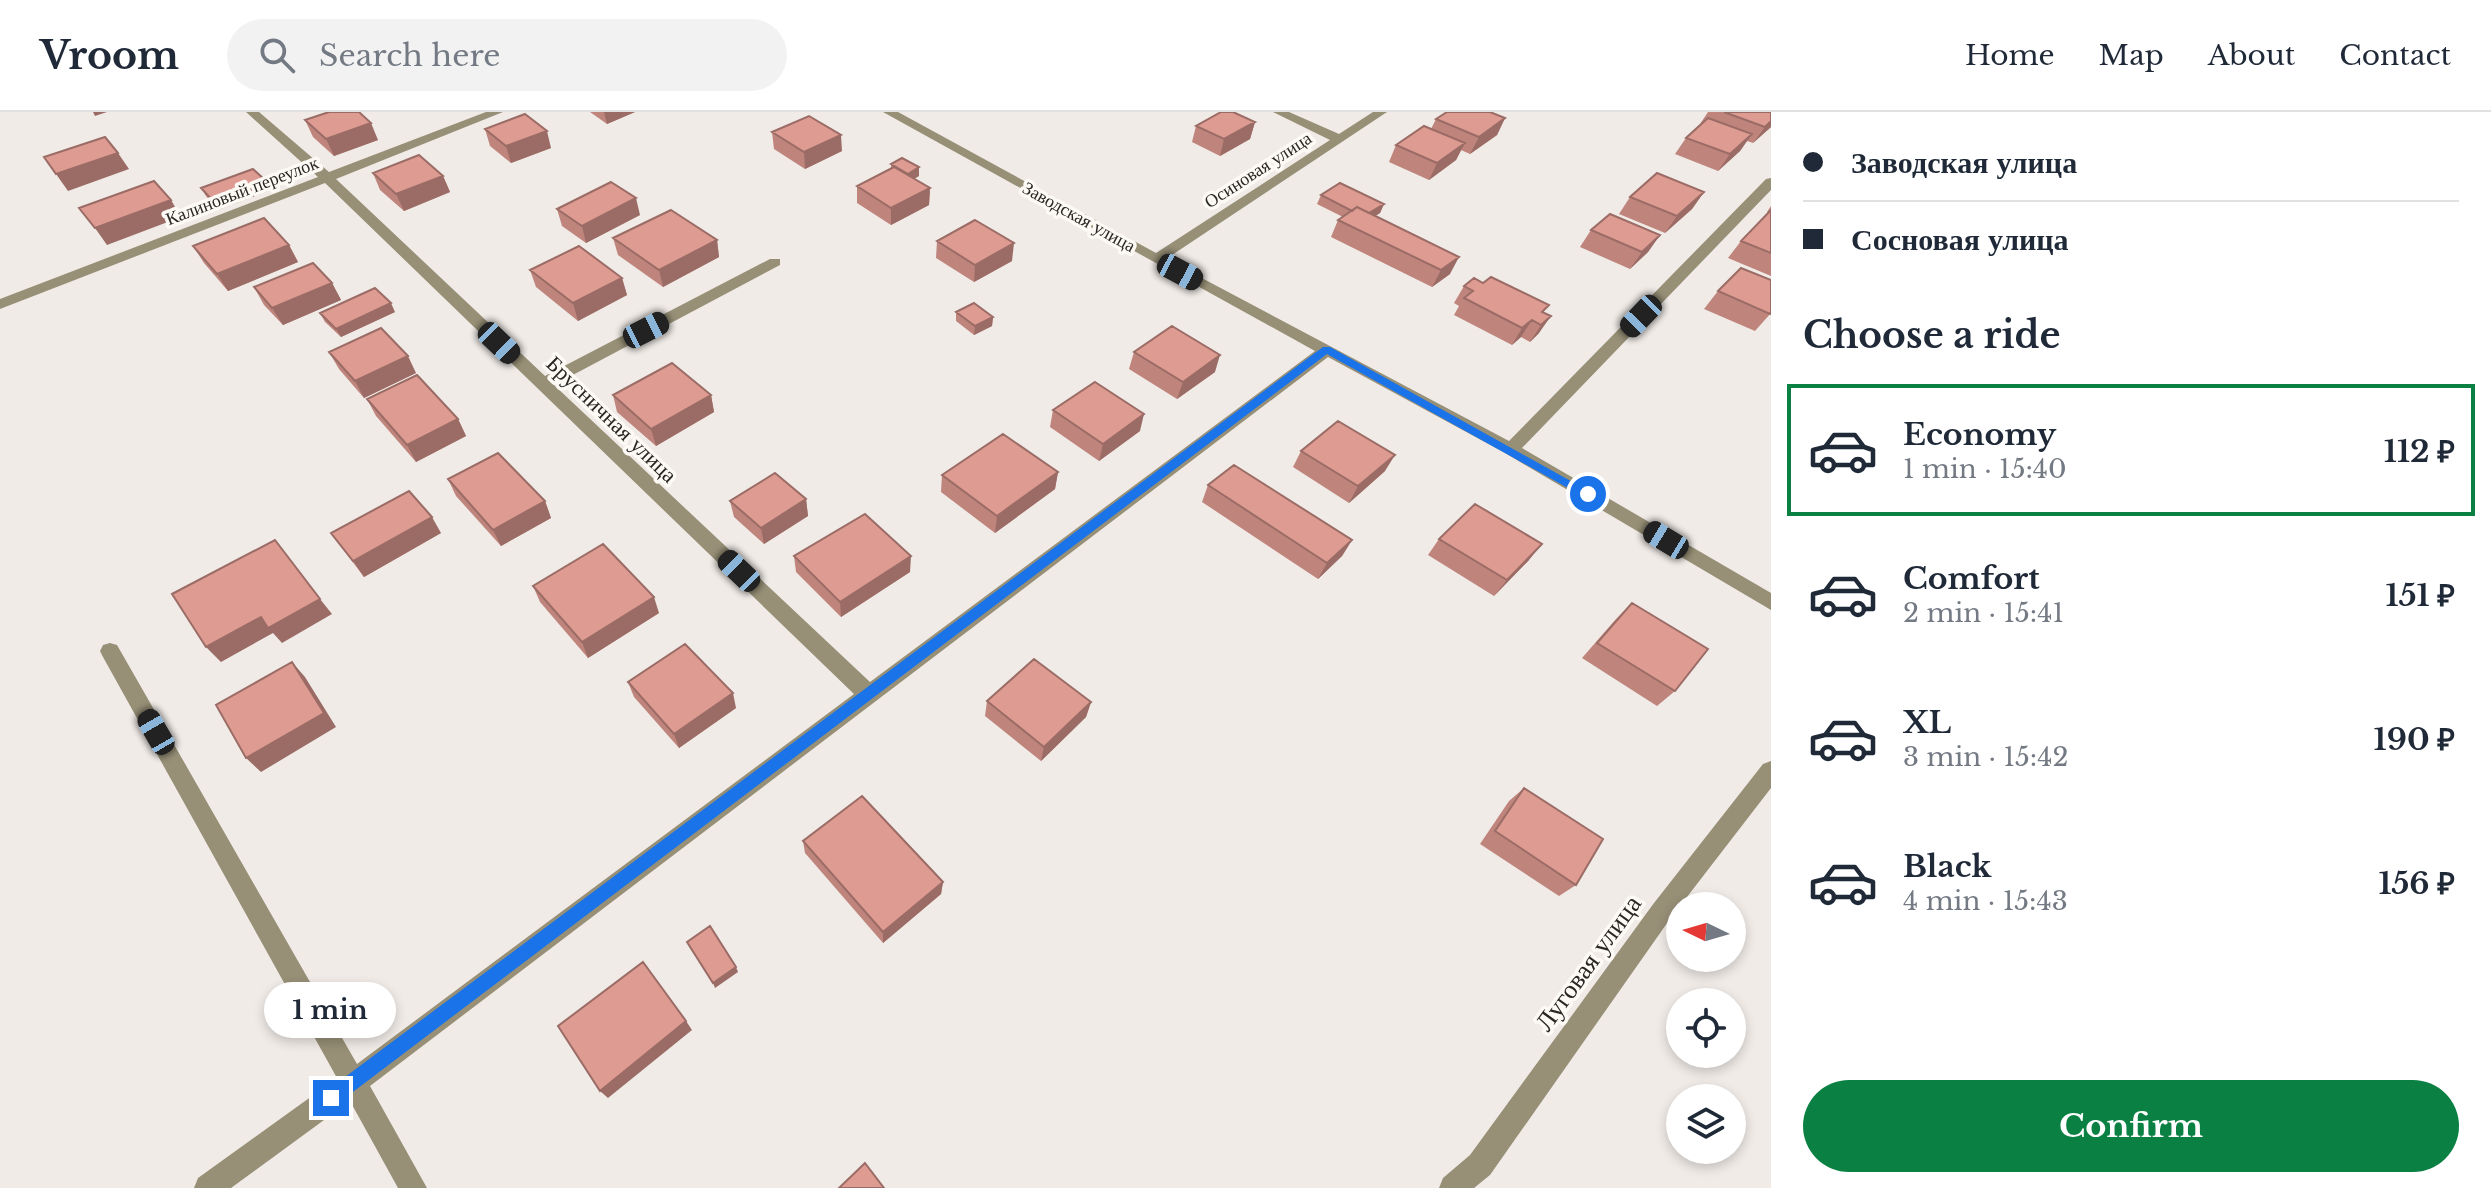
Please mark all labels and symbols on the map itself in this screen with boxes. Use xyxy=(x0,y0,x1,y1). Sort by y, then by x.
street label: Осиновая улица xyxy=(1200,127,1316,213)
street label: Калиновый переулок xyxy=(163,152,322,230)
street label: Заводская улица xyxy=(1019,177,1139,257)
car xyxy=(1153,250,1207,294)
car xyxy=(1616,290,1666,342)
car xyxy=(619,308,673,352)
car xyxy=(473,318,525,368)
street label: Брусничная улица xyxy=(541,350,683,489)
route start xyxy=(1570,476,1606,512)
car xyxy=(1639,517,1693,563)
car xyxy=(713,546,765,596)
car xyxy=(134,705,178,759)
street label: Луговая улица xyxy=(1528,888,1648,1037)
north arrow xyxy=(1666,892,1746,972)
callout: 1 min xyxy=(265,982,397,1038)
route end xyxy=(313,1080,349,1116)

